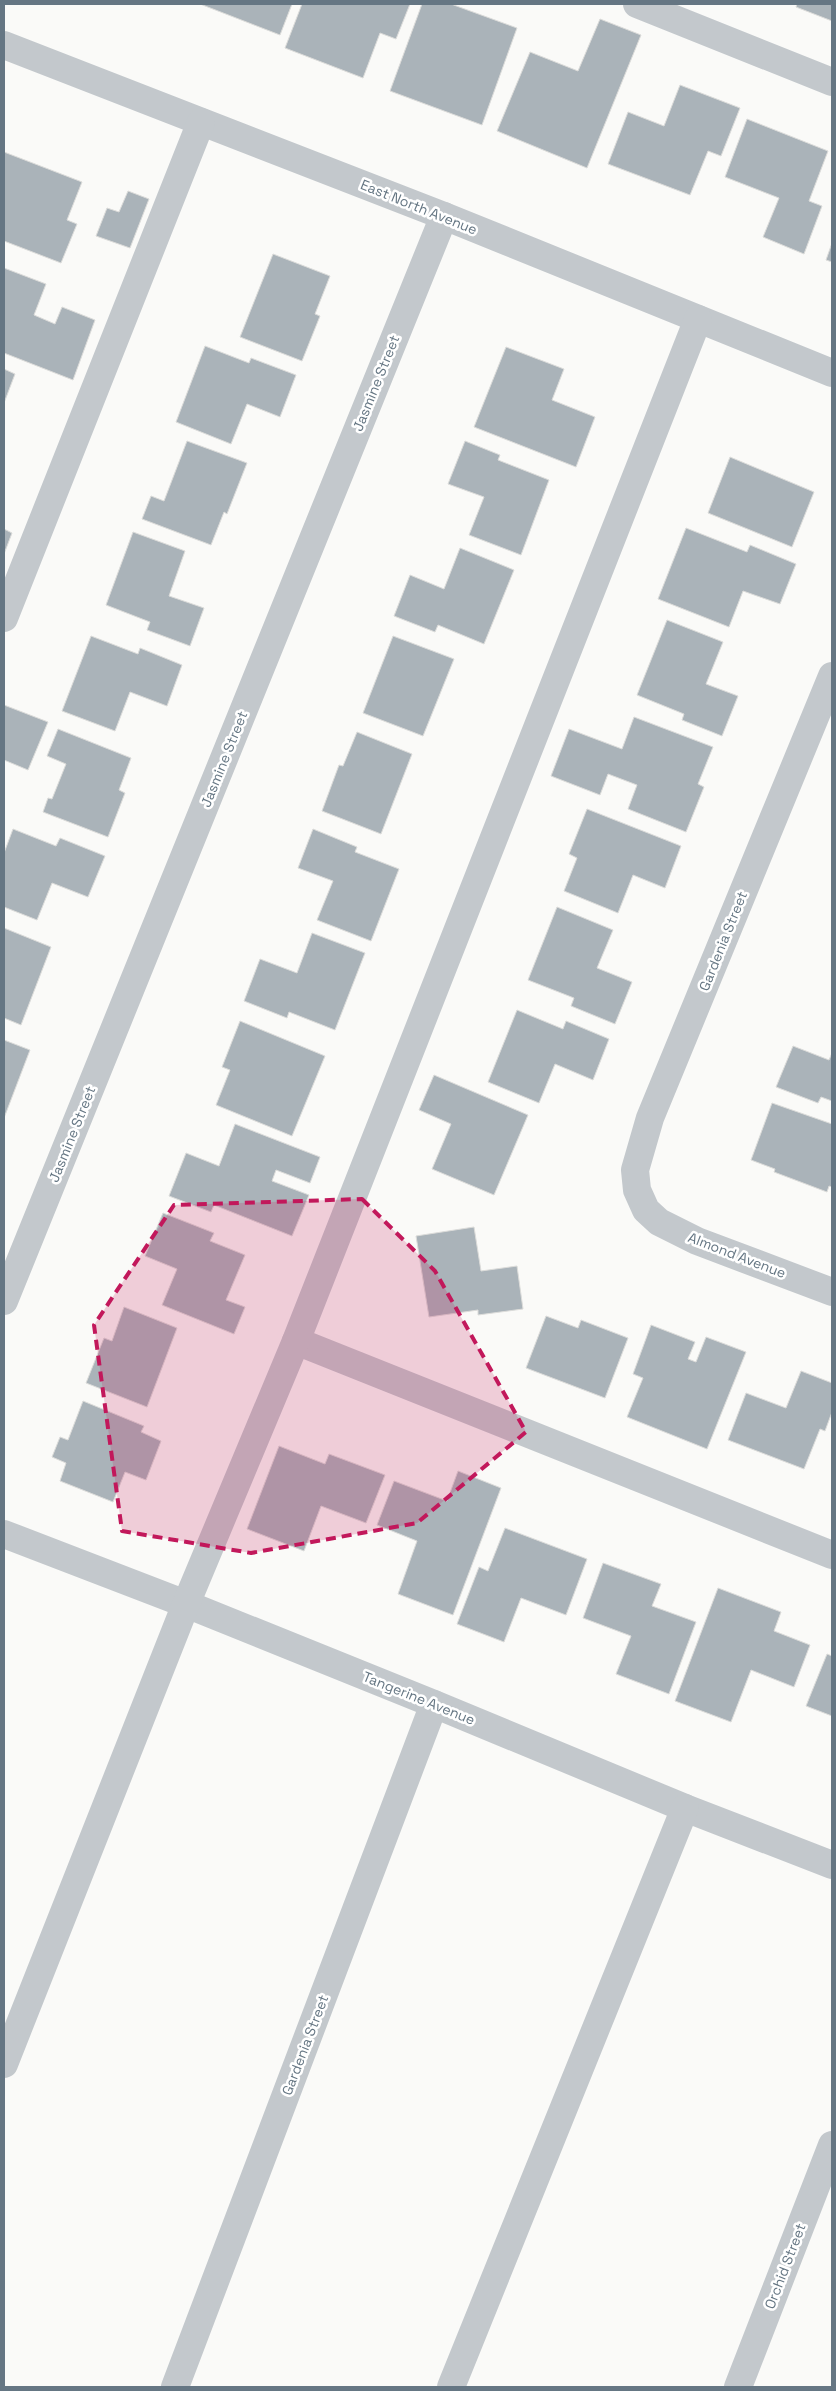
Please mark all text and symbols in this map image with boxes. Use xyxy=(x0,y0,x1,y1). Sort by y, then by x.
street label: East North Avenue xyxy=(358,175,480,239)
street label: Jasmine Street xyxy=(349,332,403,434)
street label: Jasmine Street xyxy=(197,708,251,810)
street label: Gardenia Street xyxy=(695,888,751,994)
street label: Jasmine Street xyxy=(45,1083,99,1185)
street label: Almond Avenue xyxy=(686,1228,788,1282)
street label: Tangerine Avenue xyxy=(360,1667,478,1729)
street label: Gardenia Street xyxy=(278,1992,332,2098)
street label: Orchid Street xyxy=(760,2221,810,2311)

